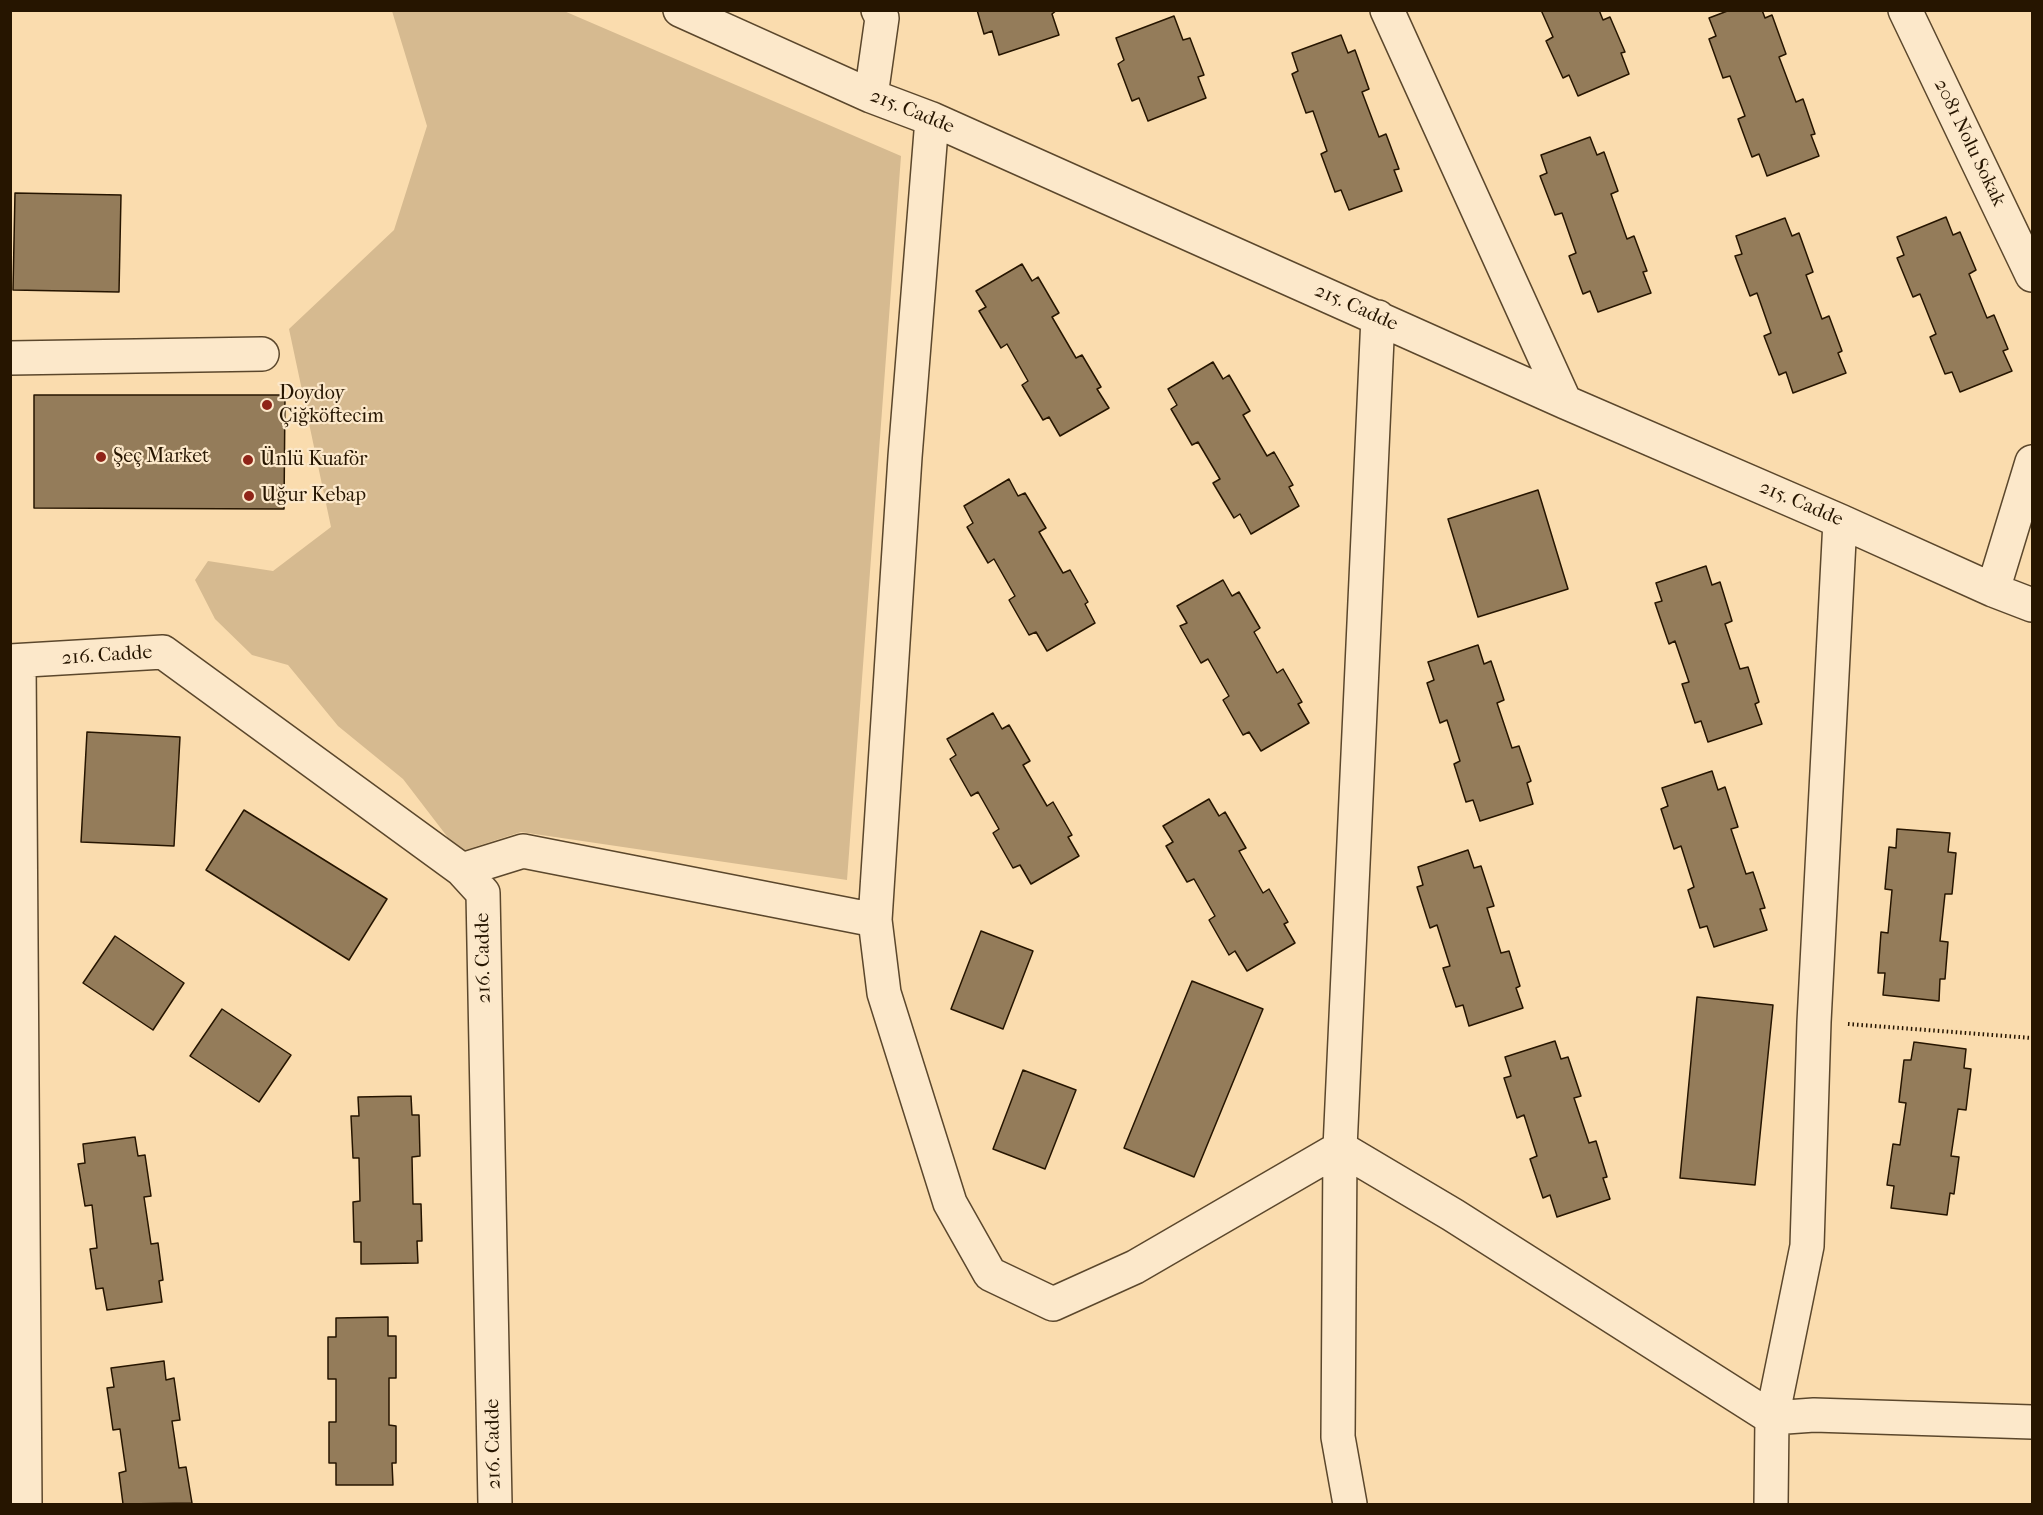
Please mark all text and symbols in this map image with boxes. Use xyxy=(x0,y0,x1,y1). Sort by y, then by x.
street label: 2081 Nolu Sokak xyxy=(1928,75,2010,211)
street label: 215. Cadde xyxy=(866,84,958,140)
street label: 215. Cadde xyxy=(1311,279,1401,337)
place label: Doydoy Çiğköftecim xyxy=(279,382,384,429)
marker: Doydoy Çiğköftecim xyxy=(260,398,274,412)
place label: Şeç Market xyxy=(113,445,209,469)
place label: Ünlü Kuaför xyxy=(260,448,368,472)
marker: Şeç Market xyxy=(94,450,108,464)
marker: Ünlü Kuaför xyxy=(241,453,255,467)
street label: 215. Cadde xyxy=(1756,476,1846,532)
place label: Uğur Kebap xyxy=(261,484,366,508)
marker: Uğur Kebap xyxy=(242,489,256,503)
street label: 216. Cadde xyxy=(61,641,153,671)
street label: 216. Cadde xyxy=(471,912,497,1004)
street label: 216. Cadde xyxy=(481,1398,507,1490)

